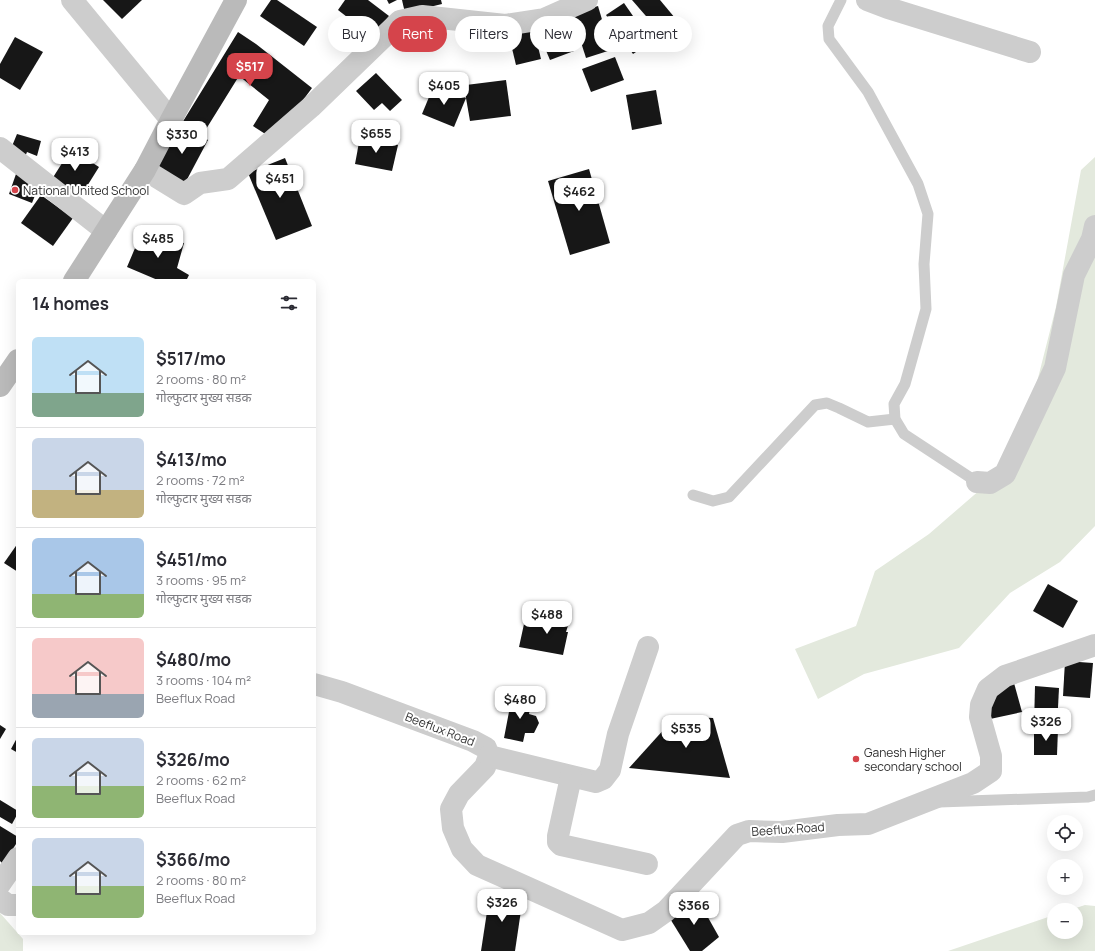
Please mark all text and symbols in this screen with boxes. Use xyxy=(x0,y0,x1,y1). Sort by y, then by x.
chip: Buy xyxy=(328,16,380,52)
chip: Rent xyxy=(388,16,447,52)
chip: Filters xyxy=(455,16,522,52)
chip: New xyxy=(530,16,586,52)
chip: Apartment xyxy=(594,16,692,52)
pin: $517 xyxy=(226,53,274,87)
text: $517 xyxy=(236,57,264,75)
pin: $405 xyxy=(420,72,468,106)
text: $405 xyxy=(428,76,460,94)
pin: $655 xyxy=(352,120,400,154)
pin: $330 xyxy=(158,121,206,155)
text: $655 xyxy=(360,124,392,142)
text: $330 xyxy=(166,125,198,143)
pin: $413 xyxy=(51,138,99,172)
text: $413 xyxy=(60,142,90,160)
pin: $451 xyxy=(256,165,304,199)
text: $451 xyxy=(265,169,295,187)
pin: $462 xyxy=(555,178,603,212)
place label: National United School xyxy=(23,182,149,199)
text: $462 xyxy=(563,182,595,200)
marker: National United School xyxy=(10,185,20,195)
pin: $485 xyxy=(134,225,182,259)
text: $485 xyxy=(142,229,174,247)
text: 14 homes xyxy=(32,292,109,315)
icon: filters xyxy=(278,292,300,314)
text: $517/mo xyxy=(156,347,226,370)
icon: home xyxy=(64,353,112,401)
text: 2 rooms · 80 m² xyxy=(156,370,246,388)
text: गोल्फुटार मुख्य सडक xyxy=(156,388,251,406)
text: $413/mo xyxy=(156,448,227,471)
icon: home xyxy=(64,454,112,502)
text: 2 rooms · 72 m² xyxy=(156,471,245,489)
text: गोल्फुटार मुख्य सडक xyxy=(156,489,251,507)
text: $451/mo xyxy=(156,548,227,571)
icon: home xyxy=(64,554,112,602)
text: 3 rooms · 95 m² xyxy=(156,571,246,589)
text: गोल्फुटार मुख्य सडक xyxy=(156,589,251,607)
pin: $488 xyxy=(523,601,571,635)
text: $488 xyxy=(531,605,563,623)
text: $480/mo xyxy=(156,648,231,671)
icon: home xyxy=(64,654,112,702)
text: 3 rooms · 104 m² xyxy=(156,671,251,689)
pin: $480 xyxy=(496,686,544,720)
text: Beeflux Road xyxy=(156,689,235,707)
text: $480 xyxy=(504,690,536,708)
street label: Beeflux Road xyxy=(403,708,477,750)
pin: $326 xyxy=(1022,708,1070,742)
text: $326 xyxy=(1030,712,1062,730)
pin: $535 xyxy=(662,715,710,749)
text: $535 xyxy=(671,719,701,737)
place label: Ganesh Higher secondary school xyxy=(864,744,962,775)
text: $326/mo xyxy=(156,748,230,771)
icon: home xyxy=(64,754,112,802)
marker: Ganesh Higher secondary school xyxy=(851,754,861,764)
text: 2 rooms · 62 m² xyxy=(156,771,246,789)
text: Beeflux Road xyxy=(156,789,235,807)
map controls xyxy=(1047,815,1083,939)
button: locate xyxy=(1047,815,1083,851)
street label: Beeflux Road xyxy=(751,818,825,840)
text: $366/mo xyxy=(156,848,230,871)
icon: home xyxy=(64,854,112,902)
button: + xyxy=(1047,859,1083,895)
text: 2 rooms · 80 m² xyxy=(156,871,246,889)
text: Beeflux Road xyxy=(156,889,235,907)
pin: $326 xyxy=(478,889,526,923)
pin: $366 xyxy=(670,892,718,926)
text: $326 xyxy=(486,893,518,911)
text: $366 xyxy=(678,896,710,914)
button: − xyxy=(1047,903,1083,939)

